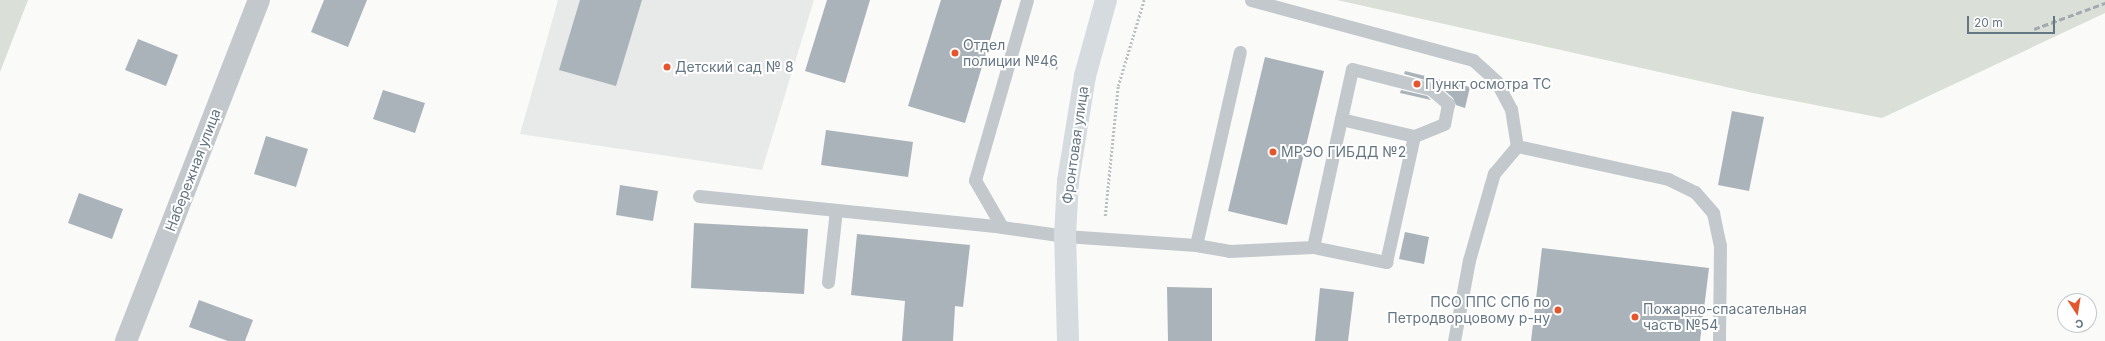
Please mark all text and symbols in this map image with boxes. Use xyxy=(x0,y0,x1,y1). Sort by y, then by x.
scale bar xyxy=(1969,8,2057,34)
text: 20 m xyxy=(1974,15,2003,30)
place label: Отдел полиции №46 xyxy=(963,37,1058,70)
marker: Отдел полиции №46 xyxy=(950,48,960,58)
place label: Детский сад № 8 xyxy=(675,59,794,75)
marker: Детский сад № 8 xyxy=(662,62,672,72)
place label: Пункт осмотра ТС xyxy=(1425,76,1551,92)
marker: Пункт осмотра ТС xyxy=(1412,79,1422,89)
street label: Фронтовая улица xyxy=(1058,85,1092,205)
street label: Набережная улица xyxy=(162,106,224,234)
place label: МРЭО ГИБДД №2 xyxy=(1281,144,1406,160)
marker: МРЭО ГИБДД №2 xyxy=(1268,147,1278,157)
north arrow xyxy=(2057,293,2097,333)
place label: ПСО ППС СПб по Петродворцовому р-ну xyxy=(1387,294,1550,326)
place label: Пожарно-спасательная часть №54 xyxy=(1643,301,1807,334)
marker: ПСО ППС СПб по Петродворцовому р-ну xyxy=(1553,305,1563,315)
marker: Пожарно-спасательная часть №54 xyxy=(1630,312,1640,322)
text: С xyxy=(2074,316,2085,331)

